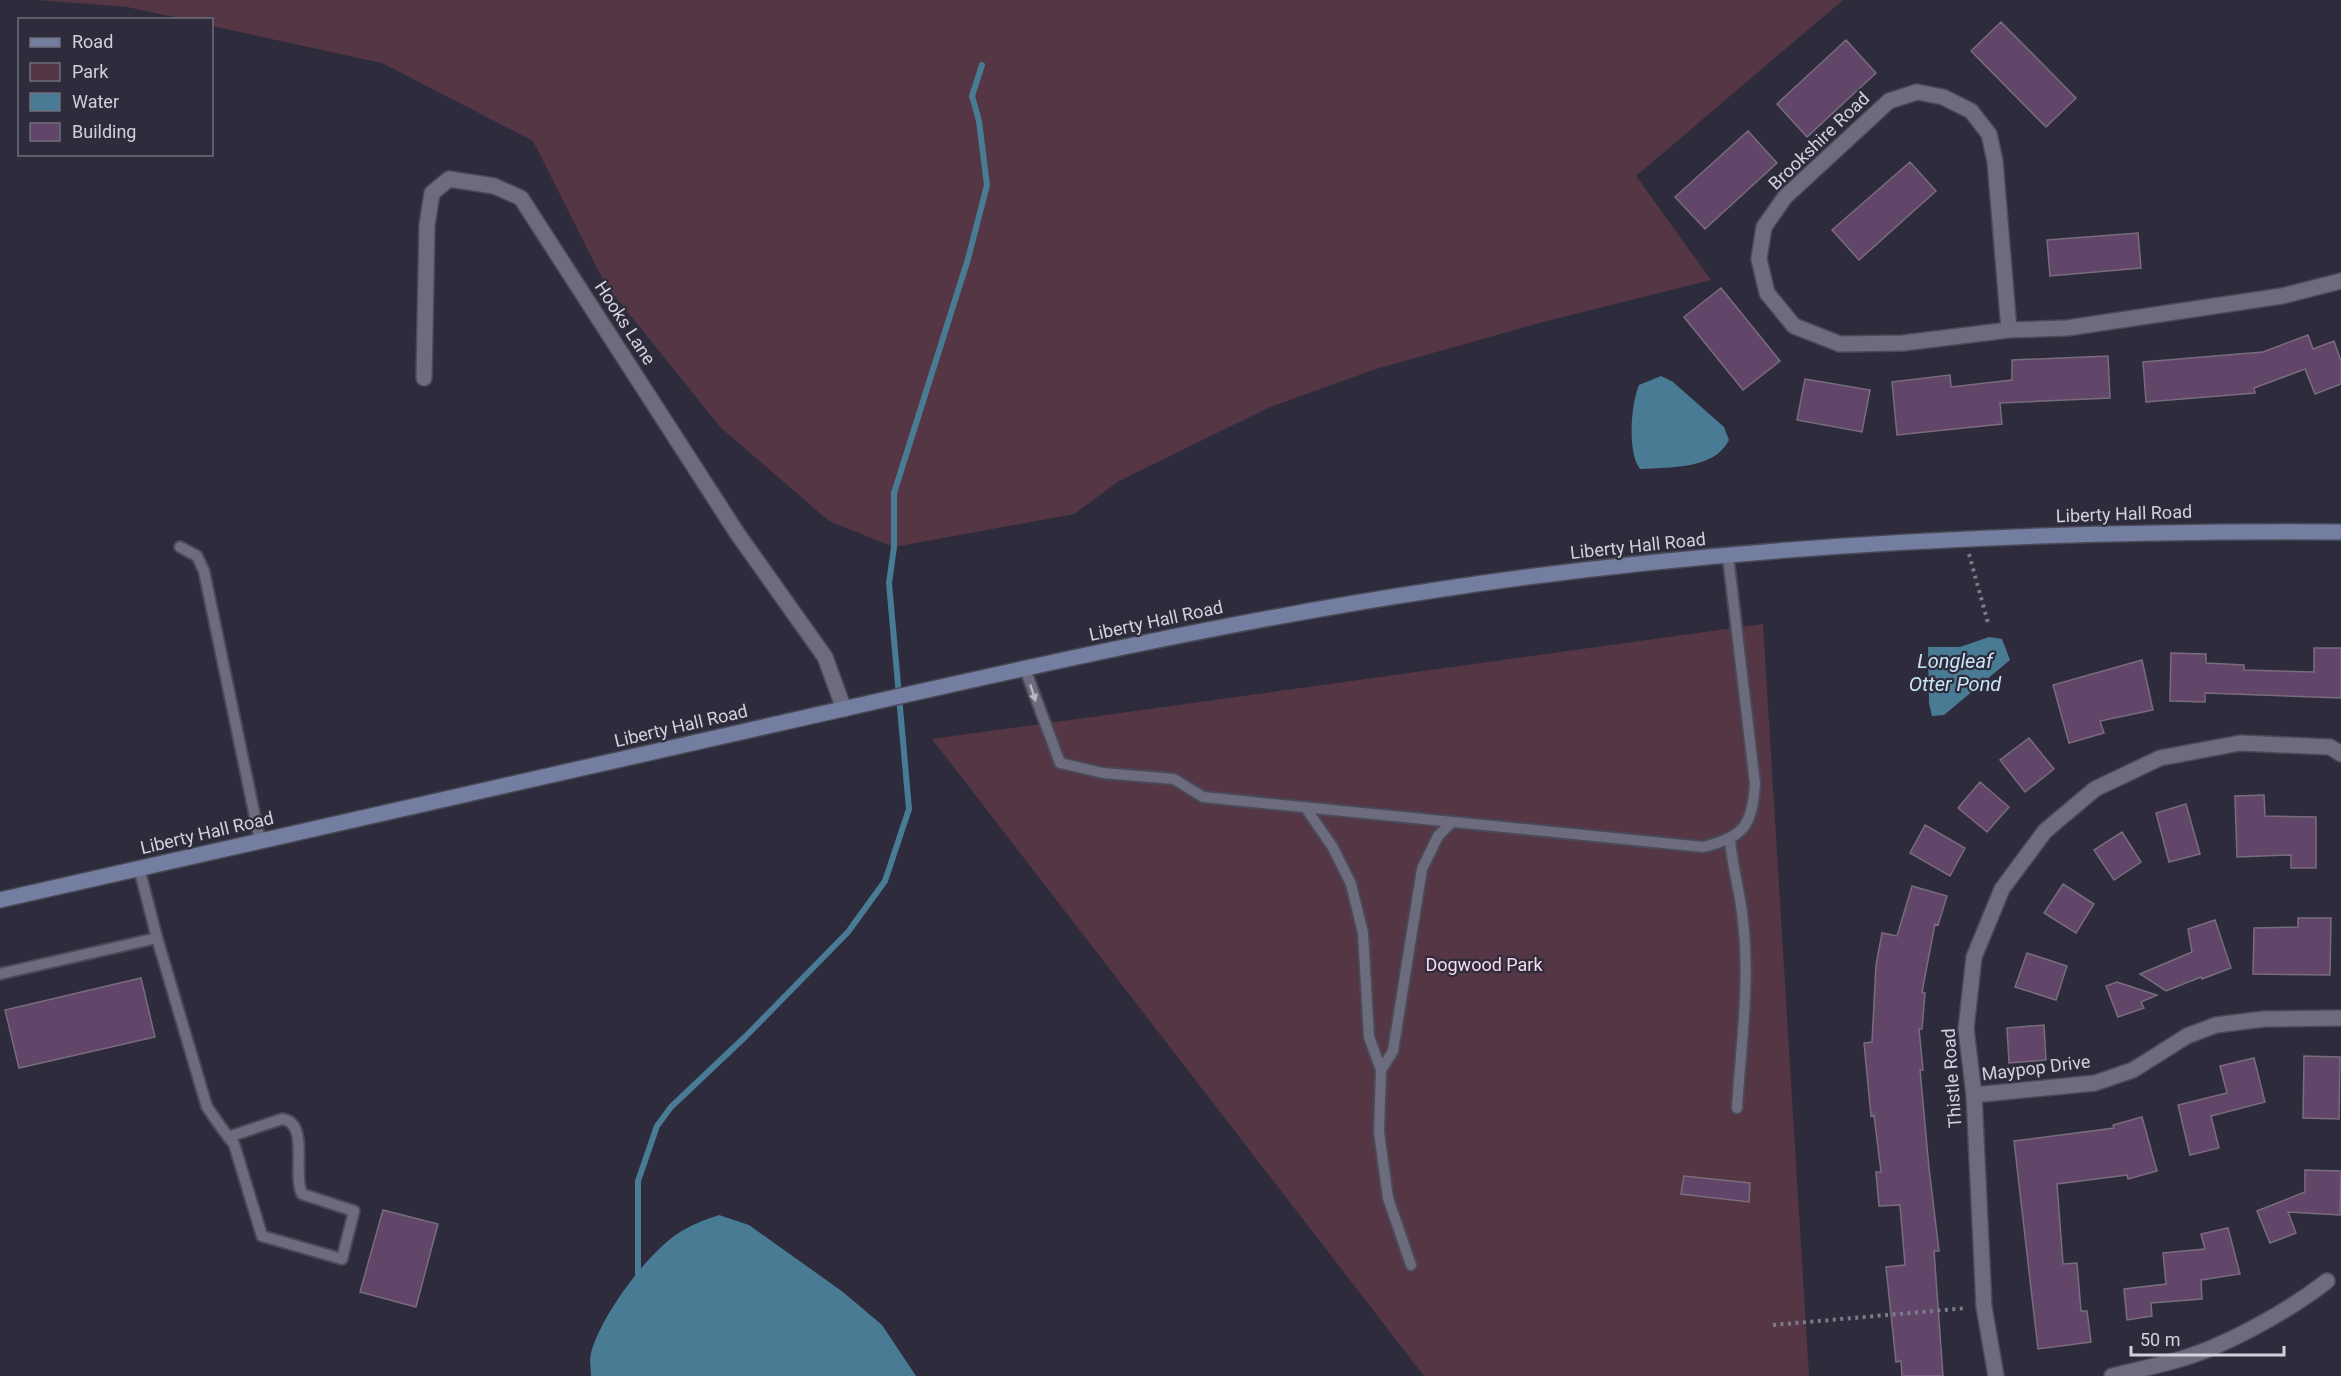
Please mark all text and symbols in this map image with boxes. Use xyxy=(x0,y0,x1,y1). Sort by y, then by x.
legend xyxy=(18,18,213,156)
text: Road xyxy=(72,31,113,52)
text: Park xyxy=(72,61,109,82)
street label: Brookshire Road xyxy=(1764,87,1873,194)
text: Water xyxy=(72,91,119,112)
text: Building xyxy=(72,121,136,142)
street label: Hooks Lane xyxy=(591,277,660,368)
street label: Liberty Hall Road xyxy=(2056,501,2192,526)
street label: Liberty Hall Road xyxy=(1569,528,1707,563)
street label: Liberty Hall Road xyxy=(1087,596,1225,645)
water label: Longleaf Otter Pond xyxy=(1909,649,2002,696)
one-way arrow xyxy=(1029,684,1038,702)
street label: Liberty Hall Road xyxy=(612,700,750,751)
street label: Liberty Hall Road xyxy=(138,807,276,858)
park label: Dogwood Park xyxy=(1425,954,1543,975)
street label: Thistle Road xyxy=(1938,1027,1965,1129)
street label: Maypop Drive xyxy=(1980,1050,2091,1085)
scale bar xyxy=(2131,1319,2284,1357)
text: 50 m xyxy=(2140,1329,2180,1350)

